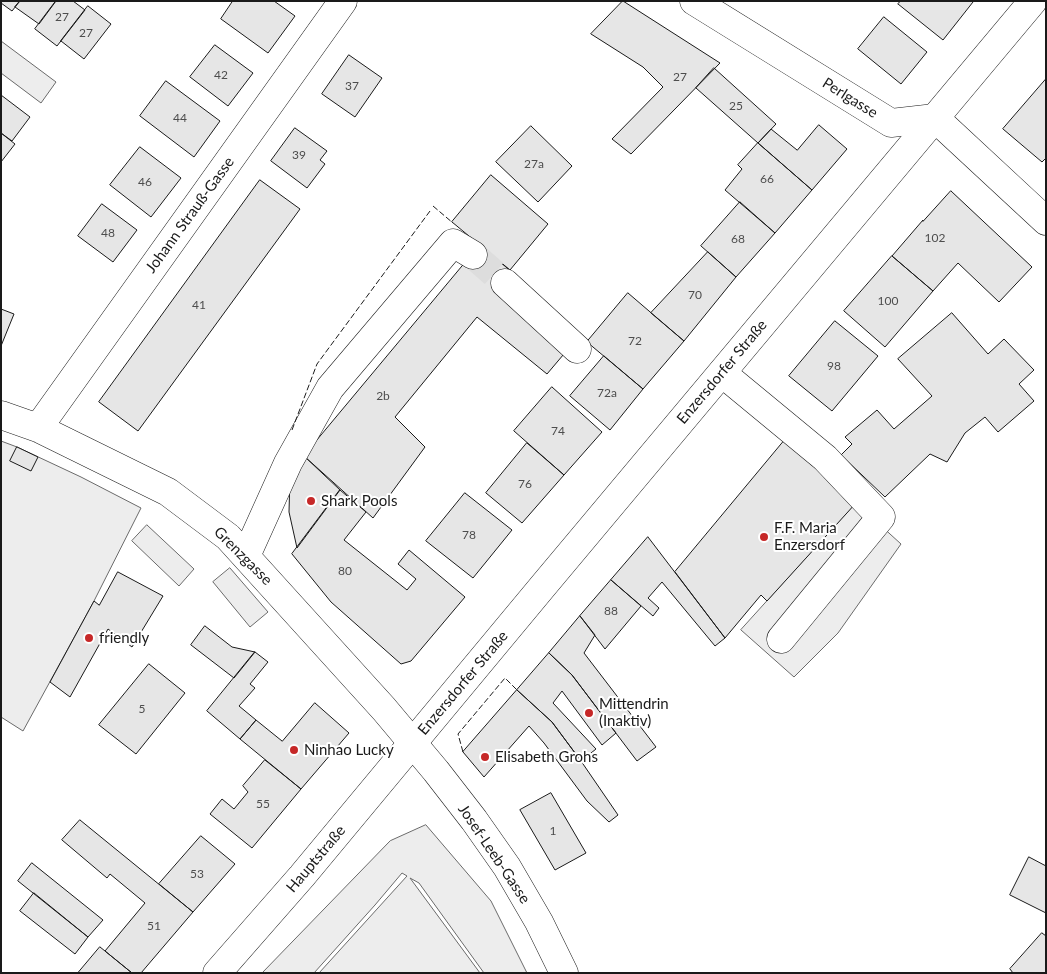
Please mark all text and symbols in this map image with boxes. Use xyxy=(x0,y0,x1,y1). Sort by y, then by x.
house number: 27 xyxy=(55,10,69,24)
house number: 27 xyxy=(79,26,93,40)
house number: 42 xyxy=(214,68,228,82)
house number: 27 xyxy=(673,70,687,84)
street label: Perlgasse xyxy=(819,74,881,122)
house number: 37 xyxy=(345,79,359,93)
house number: 25 xyxy=(729,99,743,113)
house number: 44 xyxy=(173,111,187,125)
house number: 39 xyxy=(292,148,306,162)
street label: Johann Strauß-Gasse xyxy=(142,154,238,276)
house number: 27a xyxy=(524,157,544,171)
house number: 66 xyxy=(760,172,774,186)
house number: 46 xyxy=(138,175,152,189)
house number: 48 xyxy=(101,226,115,240)
house number: 102 xyxy=(925,231,945,245)
house number: 68 xyxy=(731,232,745,246)
house number: 70 xyxy=(688,288,702,302)
house number: 100 xyxy=(878,294,898,308)
house number: 41 xyxy=(192,298,206,312)
street label: Enzersdorfer Straße xyxy=(673,316,771,428)
house number: 72 xyxy=(628,334,642,348)
house number: 98 xyxy=(827,359,841,373)
house number: 72a xyxy=(597,386,617,400)
house number: 2b xyxy=(376,389,390,403)
house number: 74 xyxy=(551,424,565,438)
house number: 76 xyxy=(518,477,532,491)
place label: Shark Pools xyxy=(321,492,397,510)
marker: Shark Pools xyxy=(305,495,317,507)
place label: F.F. Maria Enzersdorf xyxy=(774,519,845,554)
street label: Grenzgasse xyxy=(210,523,276,589)
house number: 78 xyxy=(462,528,476,542)
marker: F.F. Maria Enzersdorf xyxy=(758,531,770,543)
house number: 80 xyxy=(338,564,352,578)
house number: 88 xyxy=(604,604,618,618)
street label: Enzersdorfer Straße xyxy=(414,627,512,739)
place label: friendly xyxy=(99,629,149,647)
marker: friendly xyxy=(83,632,95,644)
place label: Mittendrin (Inaktiv) xyxy=(599,695,669,730)
house number: 5 xyxy=(139,702,145,716)
marker: Mittendrin (Inaktiv) xyxy=(583,707,595,719)
place label: Ninhao Lucky xyxy=(304,741,394,759)
marker: Ninhao Lucky xyxy=(288,744,300,756)
place label: Elisabeth Grohs xyxy=(495,748,598,766)
marker: Elisabeth Grohs xyxy=(479,751,491,763)
house number: 55 xyxy=(256,797,270,811)
street label: Josef-Leeb-Gasse xyxy=(454,801,534,907)
street label: Hauptstraße xyxy=(283,822,349,896)
house number: 1 xyxy=(550,824,556,838)
house number: 53 xyxy=(190,867,204,881)
house number: 51 xyxy=(147,919,161,933)

